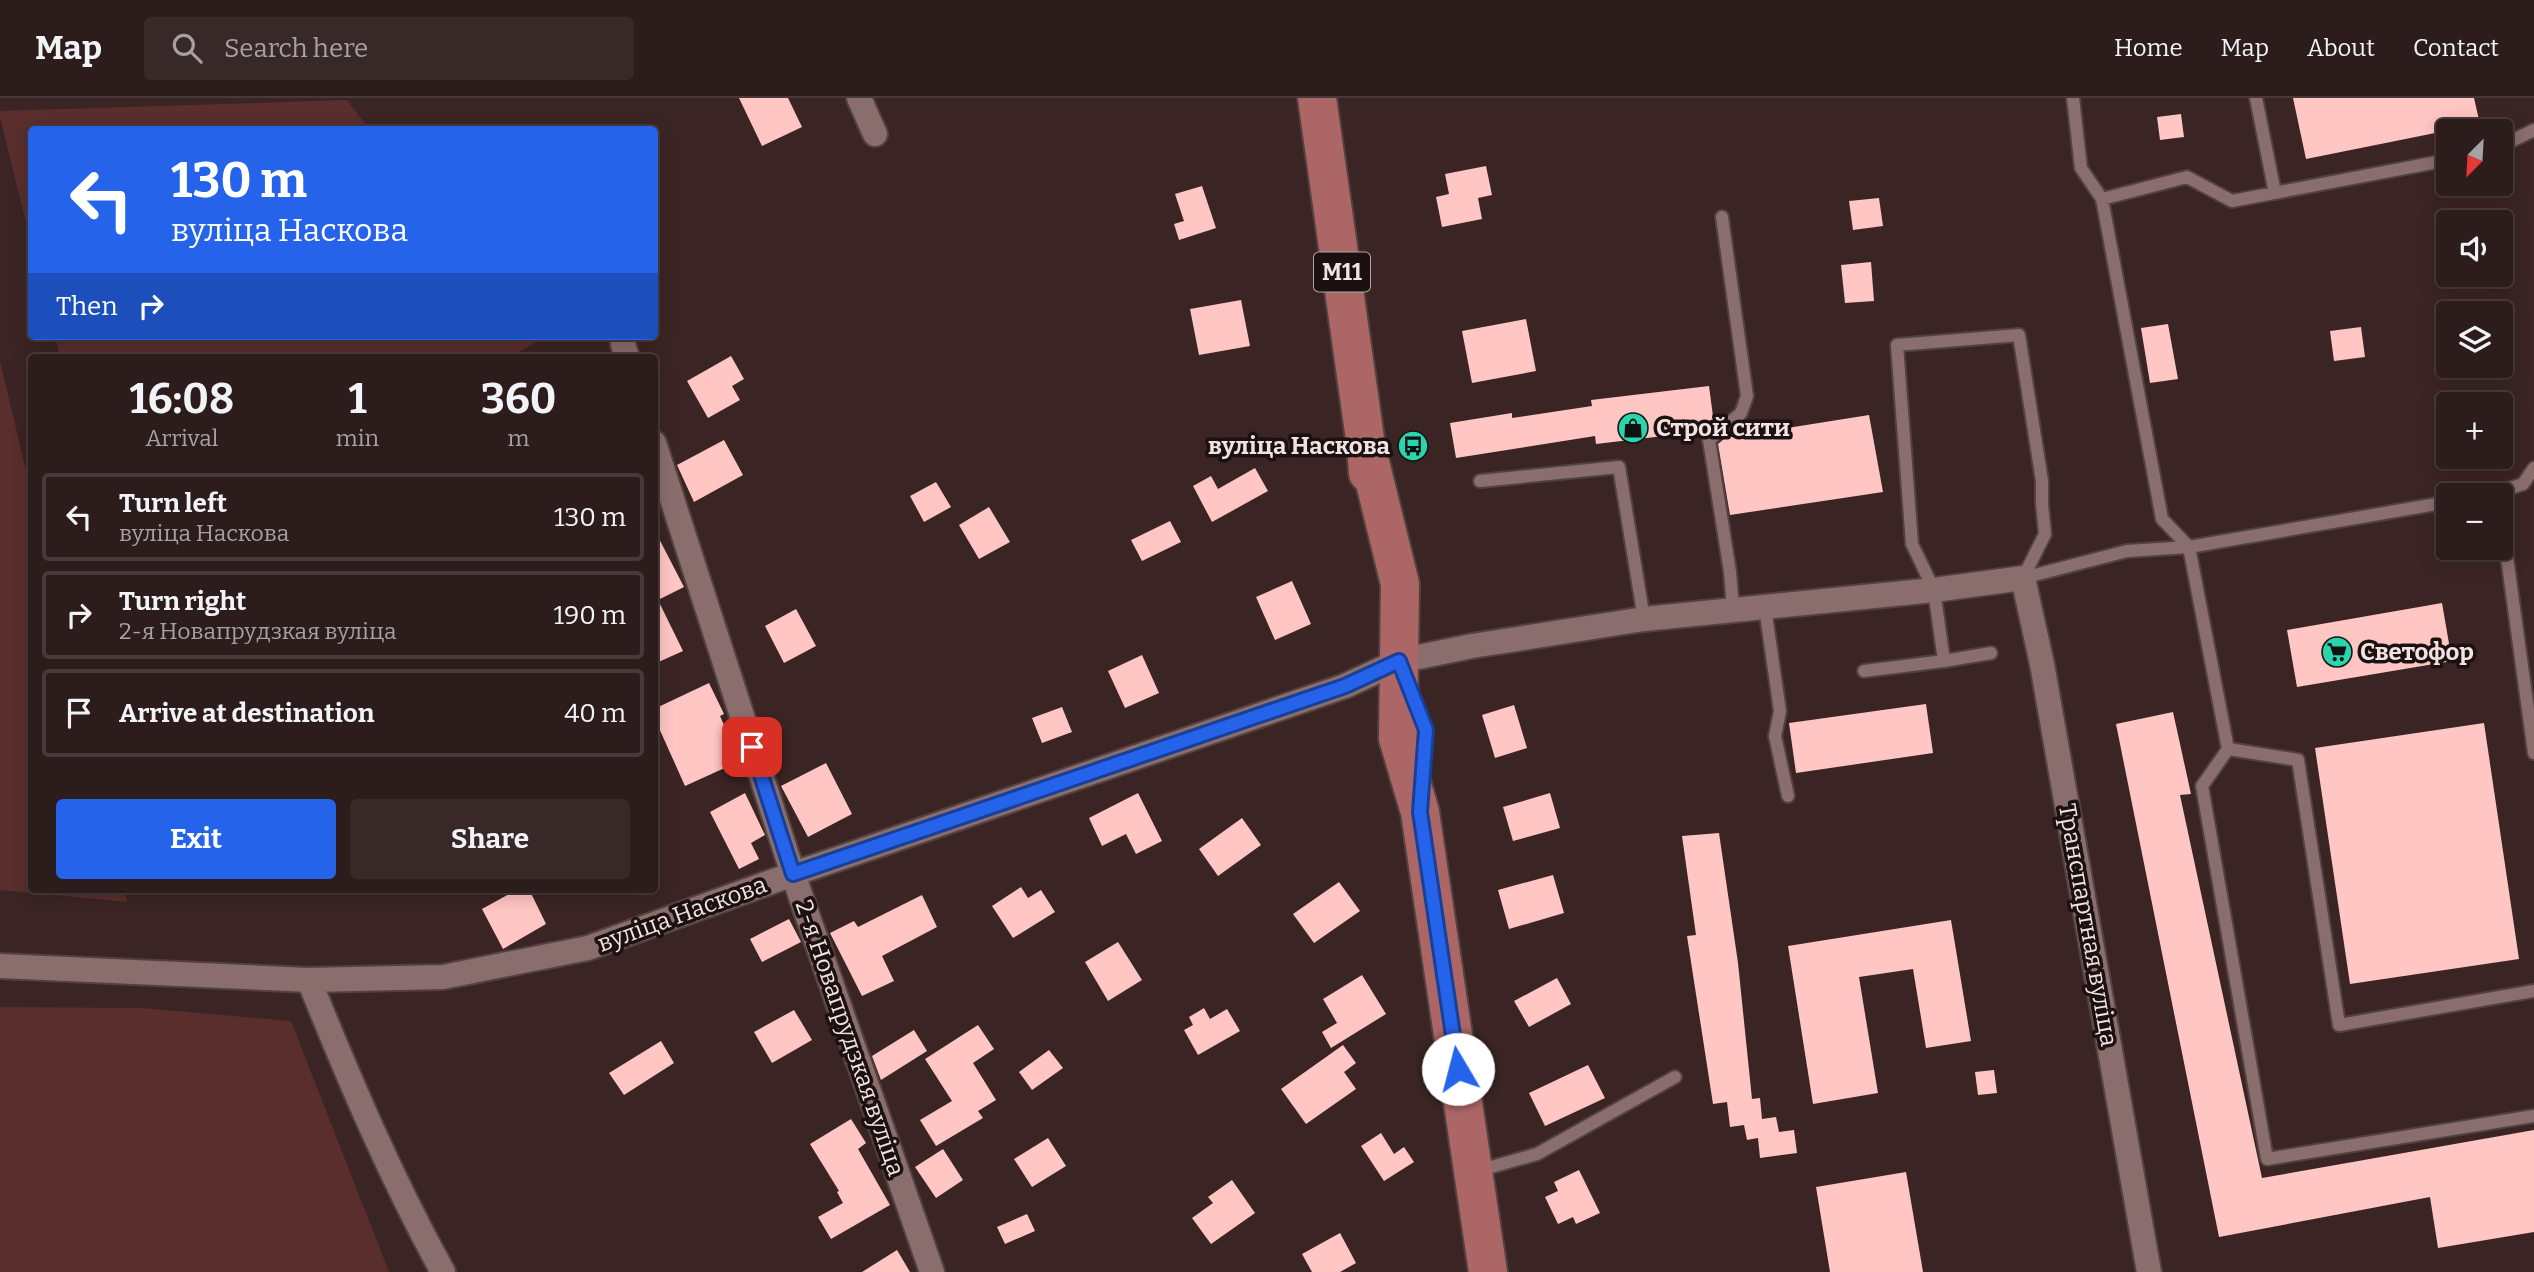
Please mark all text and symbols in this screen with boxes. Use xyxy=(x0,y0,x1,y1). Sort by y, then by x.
search box xyxy=(144,17,634,80)
text: Map xyxy=(35,28,102,68)
icon: search xyxy=(168,29,206,67)
text: Search here xyxy=(224,33,368,64)
text: Home xyxy=(2114,34,2183,62)
text: Map xyxy=(2221,34,2269,62)
text: About xyxy=(2307,34,2375,62)
text: Contact xyxy=(2413,34,2499,62)
north arrow xyxy=(2436,119,2513,196)
map controls xyxy=(2436,119,2513,560)
text: 130 m xyxy=(171,151,307,210)
icon: left xyxy=(56,154,147,245)
button: sound xyxy=(2436,210,2513,287)
text: вуліца Наскова xyxy=(171,211,408,249)
road number: М11 xyxy=(1314,252,1370,292)
icon: right xyxy=(132,287,170,325)
text: Then xyxy=(56,291,118,322)
button: layers xyxy=(2436,301,2513,378)
text: 16:08 xyxy=(130,374,234,424)
text: 1 xyxy=(348,374,367,424)
text: 360 xyxy=(481,374,556,424)
button: + xyxy=(2436,392,2513,469)
shop icon: Строй сити xyxy=(1616,411,1650,445)
place label: Строй сити xyxy=(1656,414,1790,442)
text: Arrival xyxy=(145,424,218,452)
text: min xyxy=(336,424,379,452)
text: m xyxy=(508,424,530,452)
bus stop icon: вуліца Наскова xyxy=(1396,429,1430,463)
place label: вуліца Наскова xyxy=(1208,432,1391,460)
button: − xyxy=(2436,483,2513,560)
text: Turn left xyxy=(119,488,227,519)
icon: left xyxy=(60,498,98,536)
text: 130 m xyxy=(554,502,626,533)
text: вуліца Наскова xyxy=(119,519,289,547)
text: Turn right xyxy=(119,586,246,617)
icon: right xyxy=(60,596,98,634)
text: 190 m xyxy=(554,600,626,631)
text: 2-я Новапрудзкая вуліца xyxy=(119,617,397,645)
supermarket icon: Светофор xyxy=(2320,635,2354,669)
place label: Светофор xyxy=(2360,638,2474,666)
icon: arrive xyxy=(60,694,98,732)
text: Arrive at destination xyxy=(119,698,374,729)
text: 40 m xyxy=(564,698,626,729)
pin xyxy=(722,717,782,777)
icon: arrive xyxy=(733,728,771,766)
button: Exit xyxy=(56,799,336,879)
button: Share xyxy=(350,799,630,879)
street label: Транспартная вуліца xyxy=(2053,801,2123,1049)
street label: вуліца Наскова xyxy=(594,870,770,958)
street label: 2-я Новапрудзкая вуліца xyxy=(790,896,910,1180)
position arrow xyxy=(1421,1032,1495,1106)

